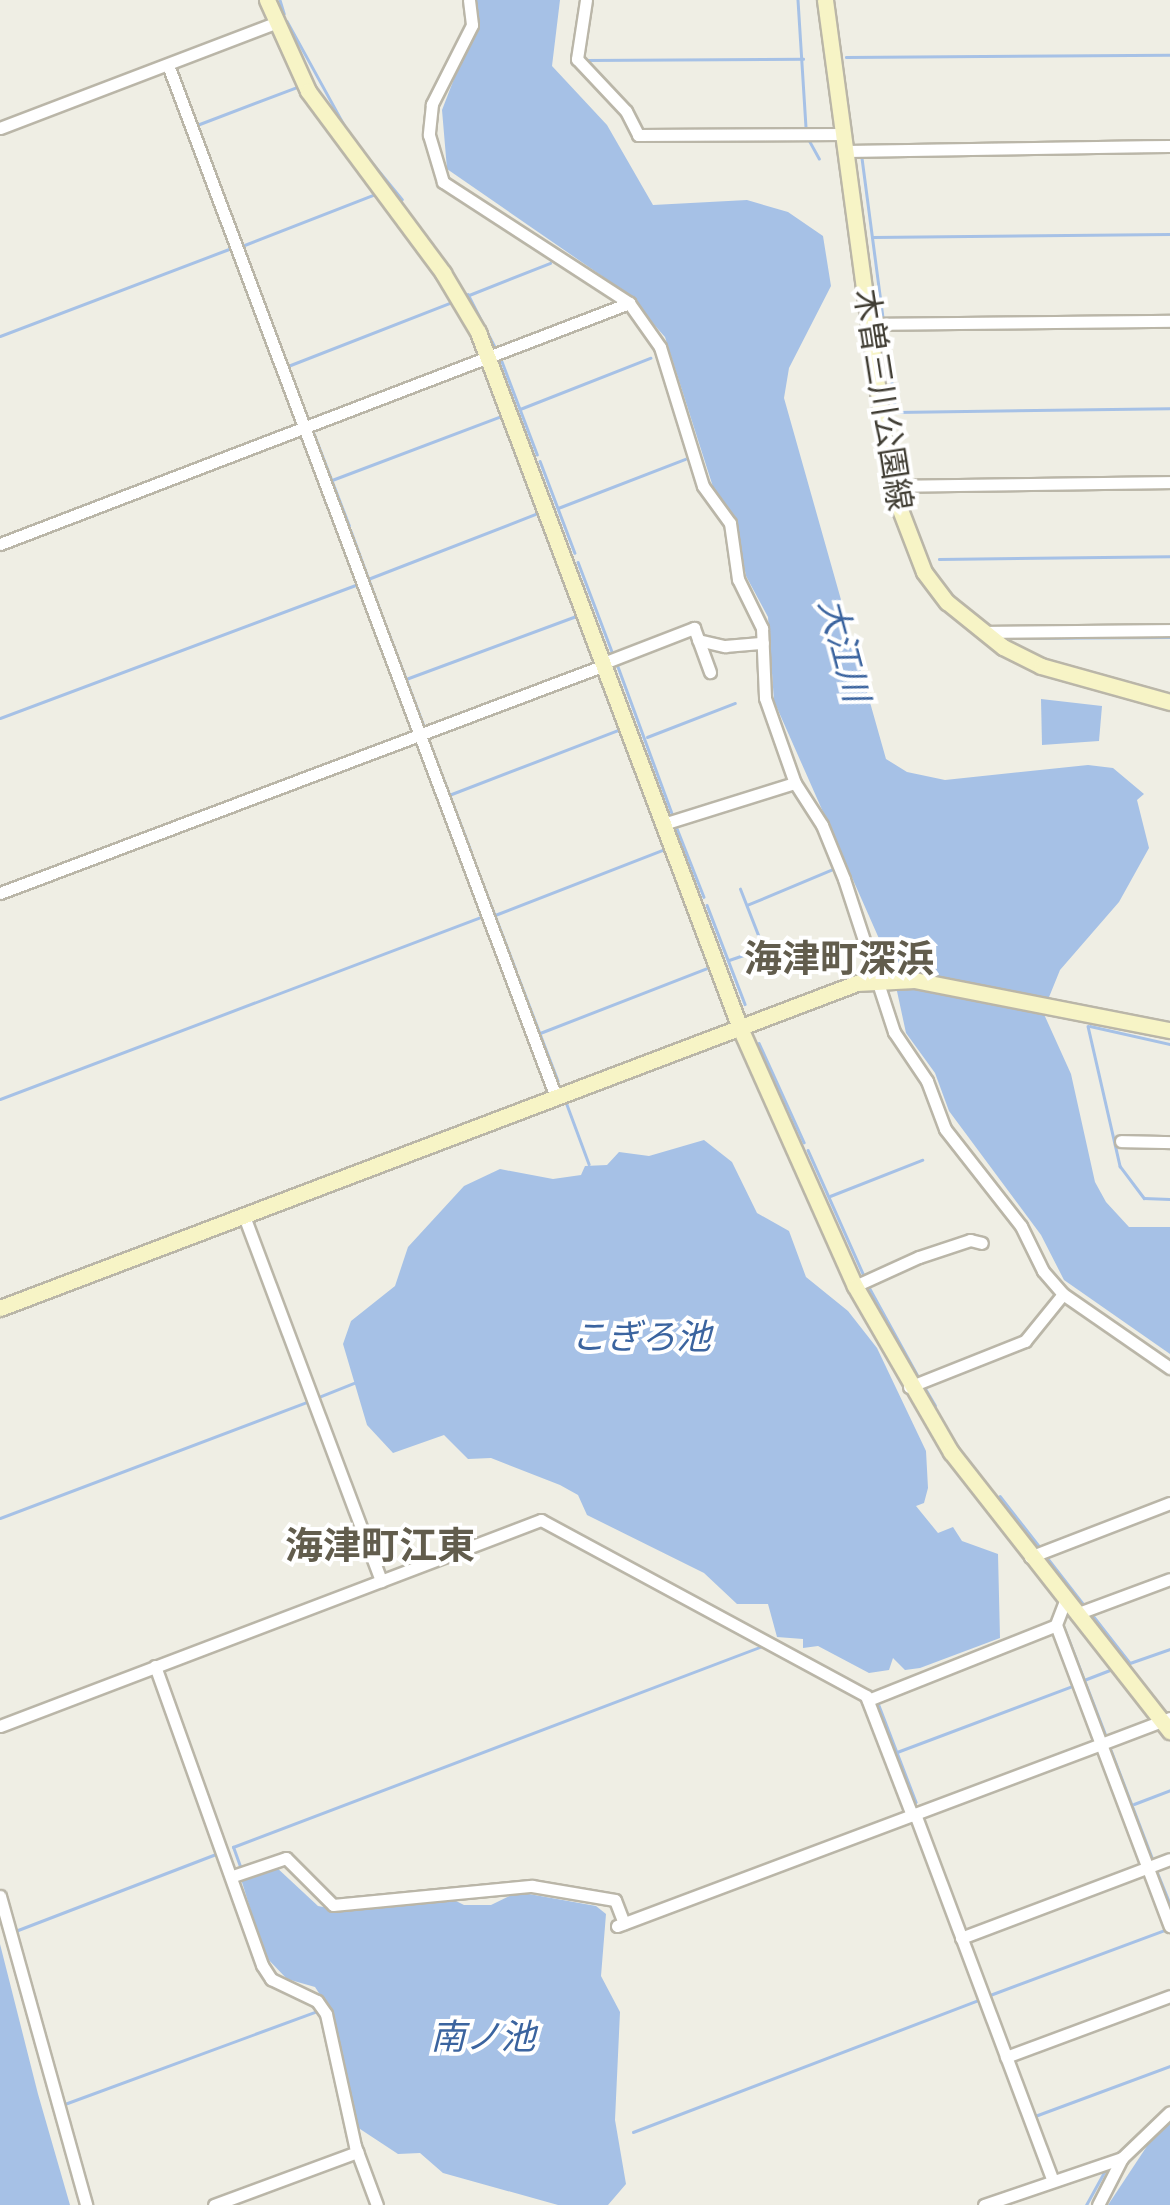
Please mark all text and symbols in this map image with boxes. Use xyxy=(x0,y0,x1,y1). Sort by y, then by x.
street label: 木曽三川公園線 xyxy=(847,286,919,514)
water label: 大江川 xyxy=(810,594,878,706)
district label: 海津町深浜 xyxy=(744,937,934,983)
water label: こぎろ池 xyxy=(571,1316,711,1358)
district label: 海津町江東 xyxy=(285,1524,475,1570)
water label: 南ノ池 xyxy=(431,2016,535,2058)

